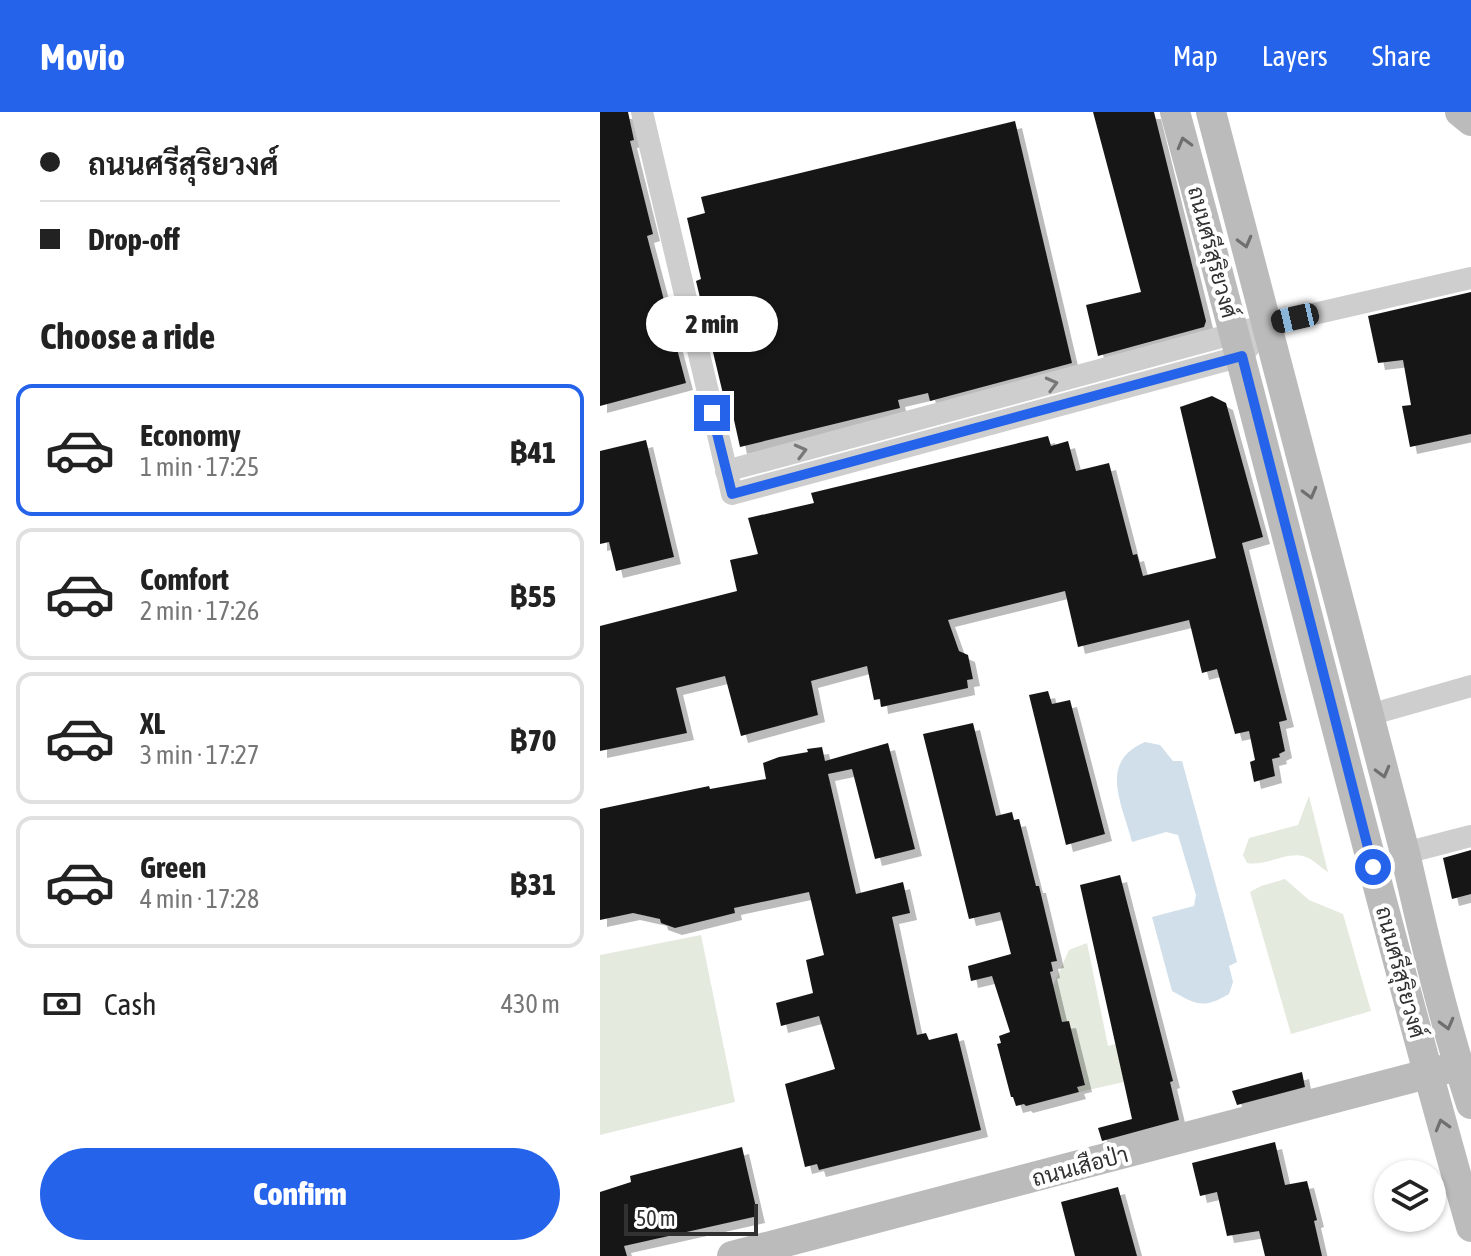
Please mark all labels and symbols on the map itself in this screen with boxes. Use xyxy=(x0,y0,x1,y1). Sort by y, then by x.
one-way arrow xyxy=(1176,136,1193,150)
street label: ถนนศรีสุริยวงศ์ xyxy=(1180,183,1244,321)
one-way arrow xyxy=(1235,234,1252,248)
callout: 2 min xyxy=(646,297,778,353)
car xyxy=(1269,301,1321,335)
one-way arrow xyxy=(1045,376,1059,393)
route end xyxy=(694,395,730,431)
one-way arrow xyxy=(794,443,808,460)
one-way arrow xyxy=(1301,486,1318,500)
one-way arrow xyxy=(1374,764,1391,778)
route start xyxy=(1355,849,1391,885)
street label: ถนนศรีสุริยวงศ์ xyxy=(1368,903,1432,1041)
one-way arrow xyxy=(1438,1016,1455,1030)
one-way arrow xyxy=(1435,1119,1451,1133)
street label: ถนนเสือป่า xyxy=(1029,1141,1131,1191)
scale bar xyxy=(624,1200,758,1236)

